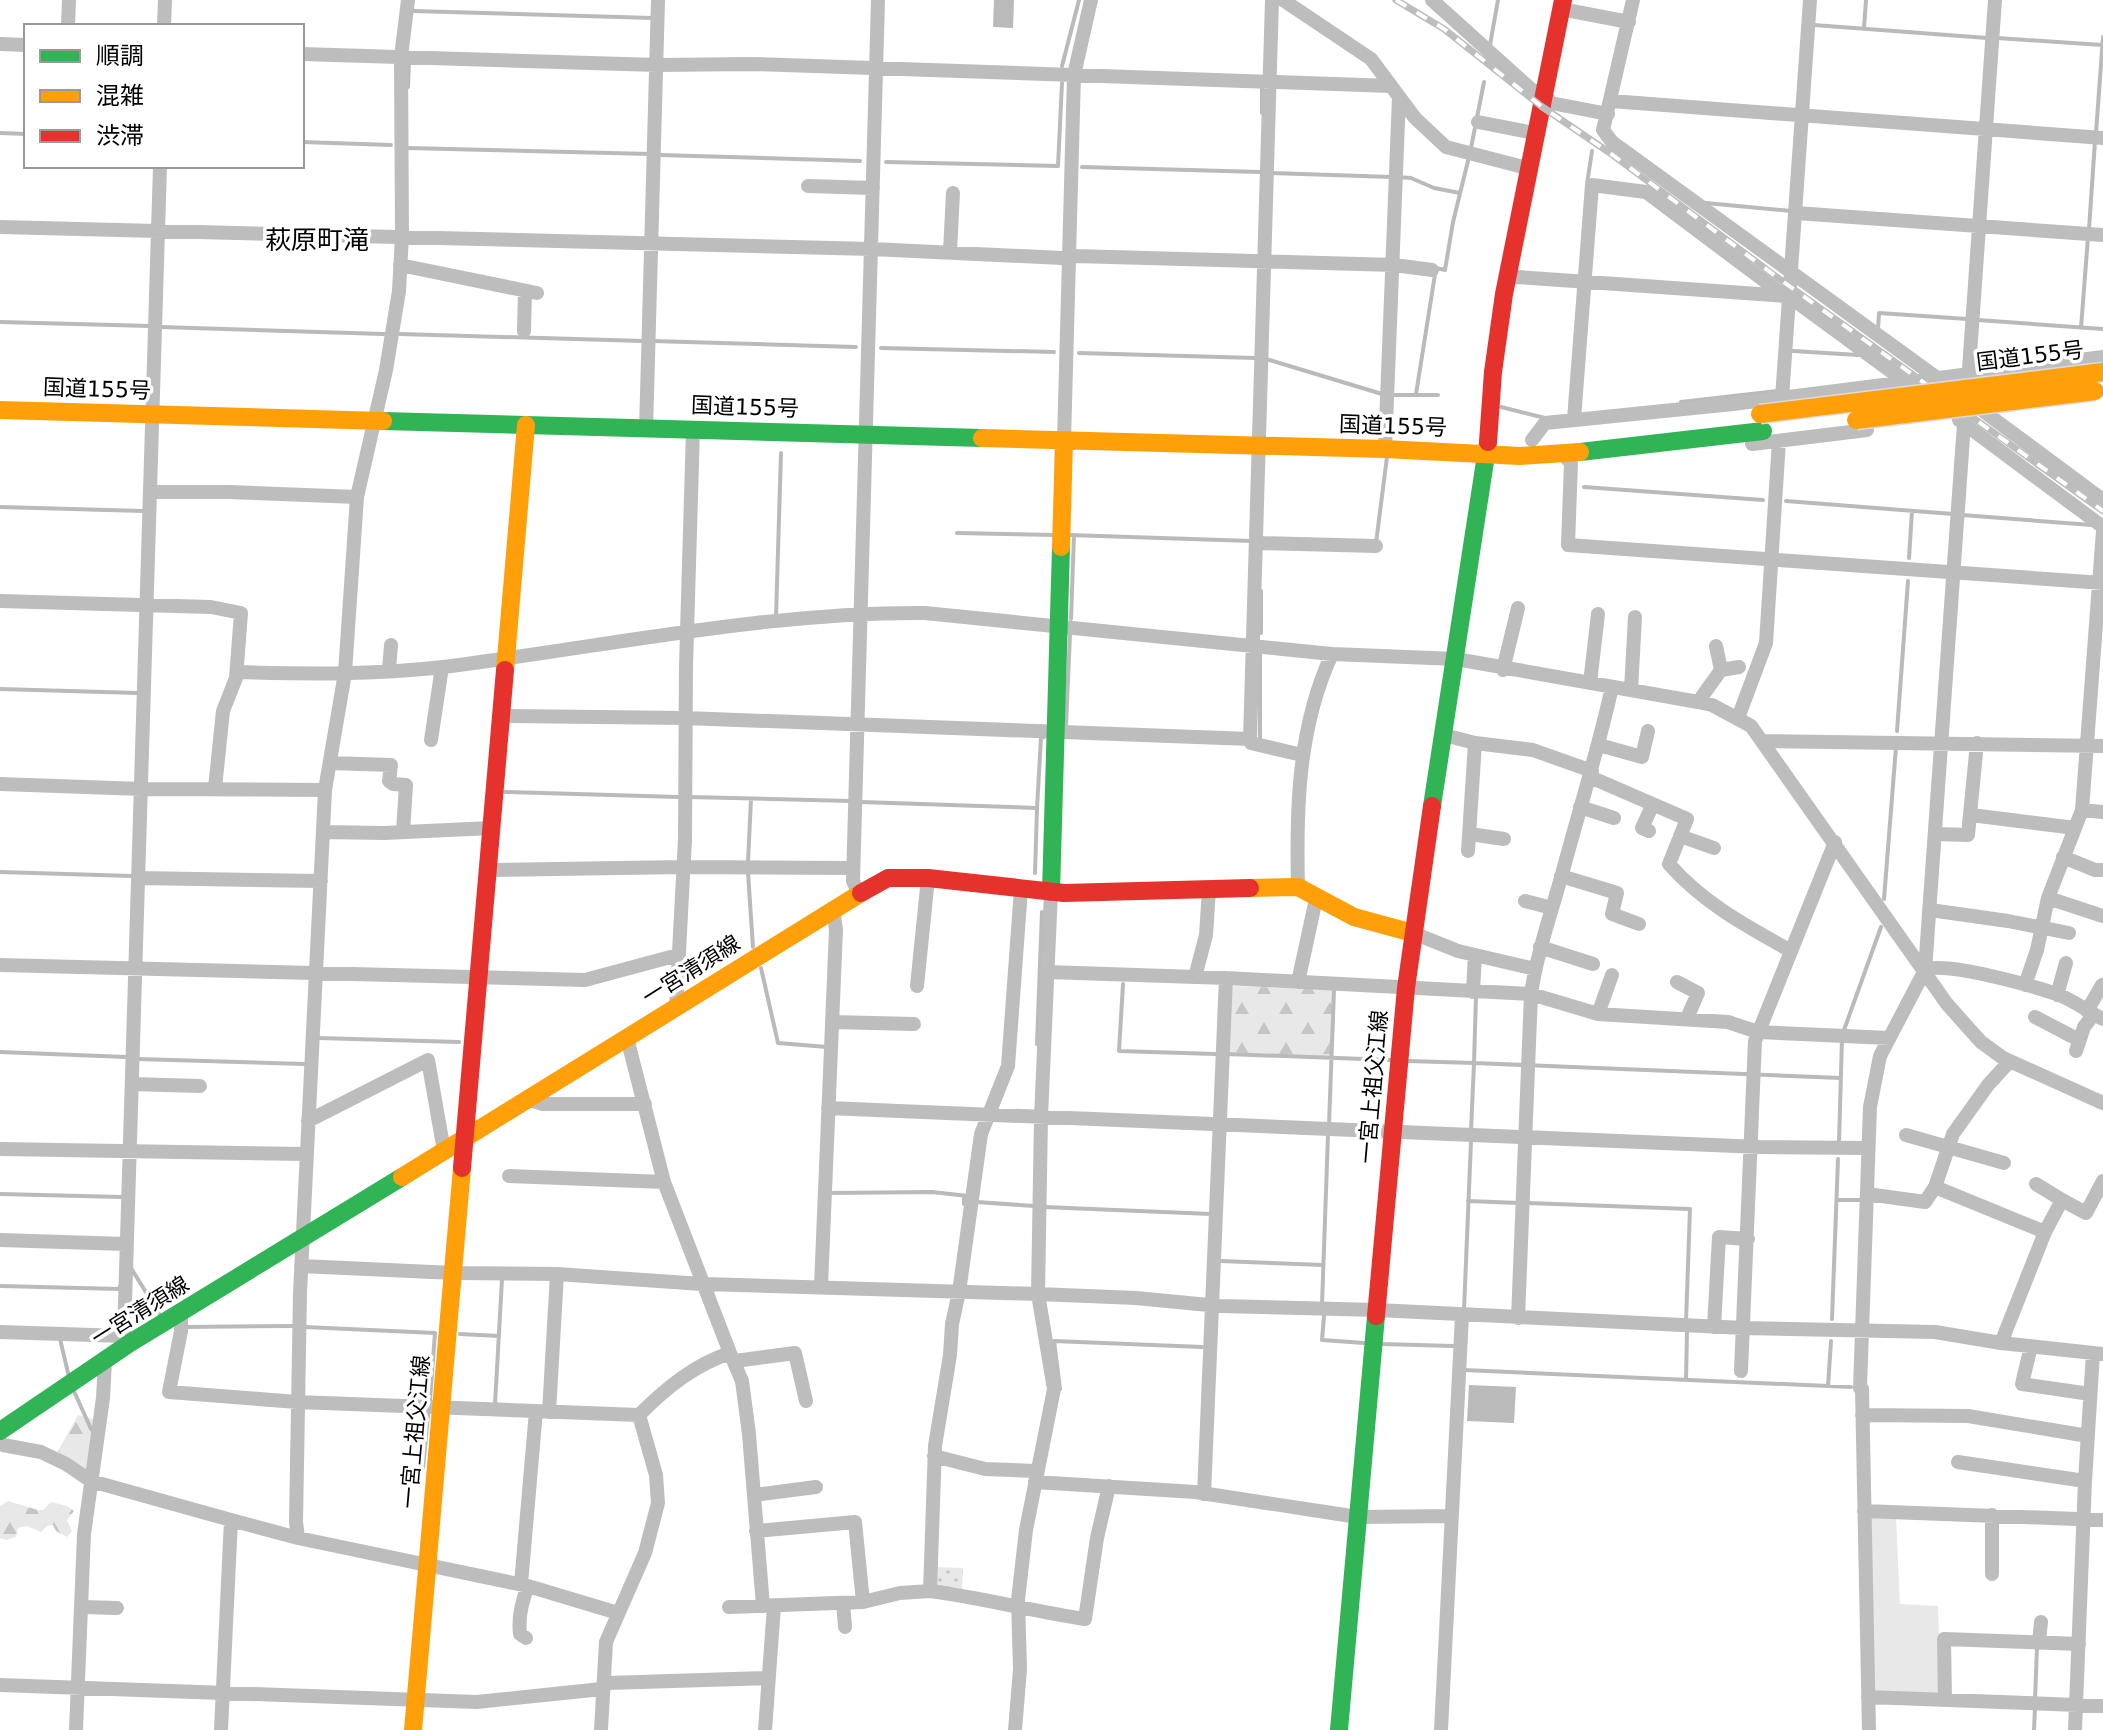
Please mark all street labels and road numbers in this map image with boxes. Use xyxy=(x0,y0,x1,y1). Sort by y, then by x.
street label: 国道155号 xyxy=(1975,337,2085,375)
street label: 国道155号 xyxy=(43,375,151,403)
street label: 国道155号 xyxy=(691,393,799,421)
street label: 国道155号 xyxy=(1339,412,1447,440)
street label: 一宮清須線 xyxy=(638,930,744,1010)
street label: 一宮上祖父江線 xyxy=(1354,1009,1392,1165)
street label: 一宮清須線 xyxy=(87,1271,193,1351)
street label: 一宮上祖父江線 xyxy=(396,1354,434,1510)

